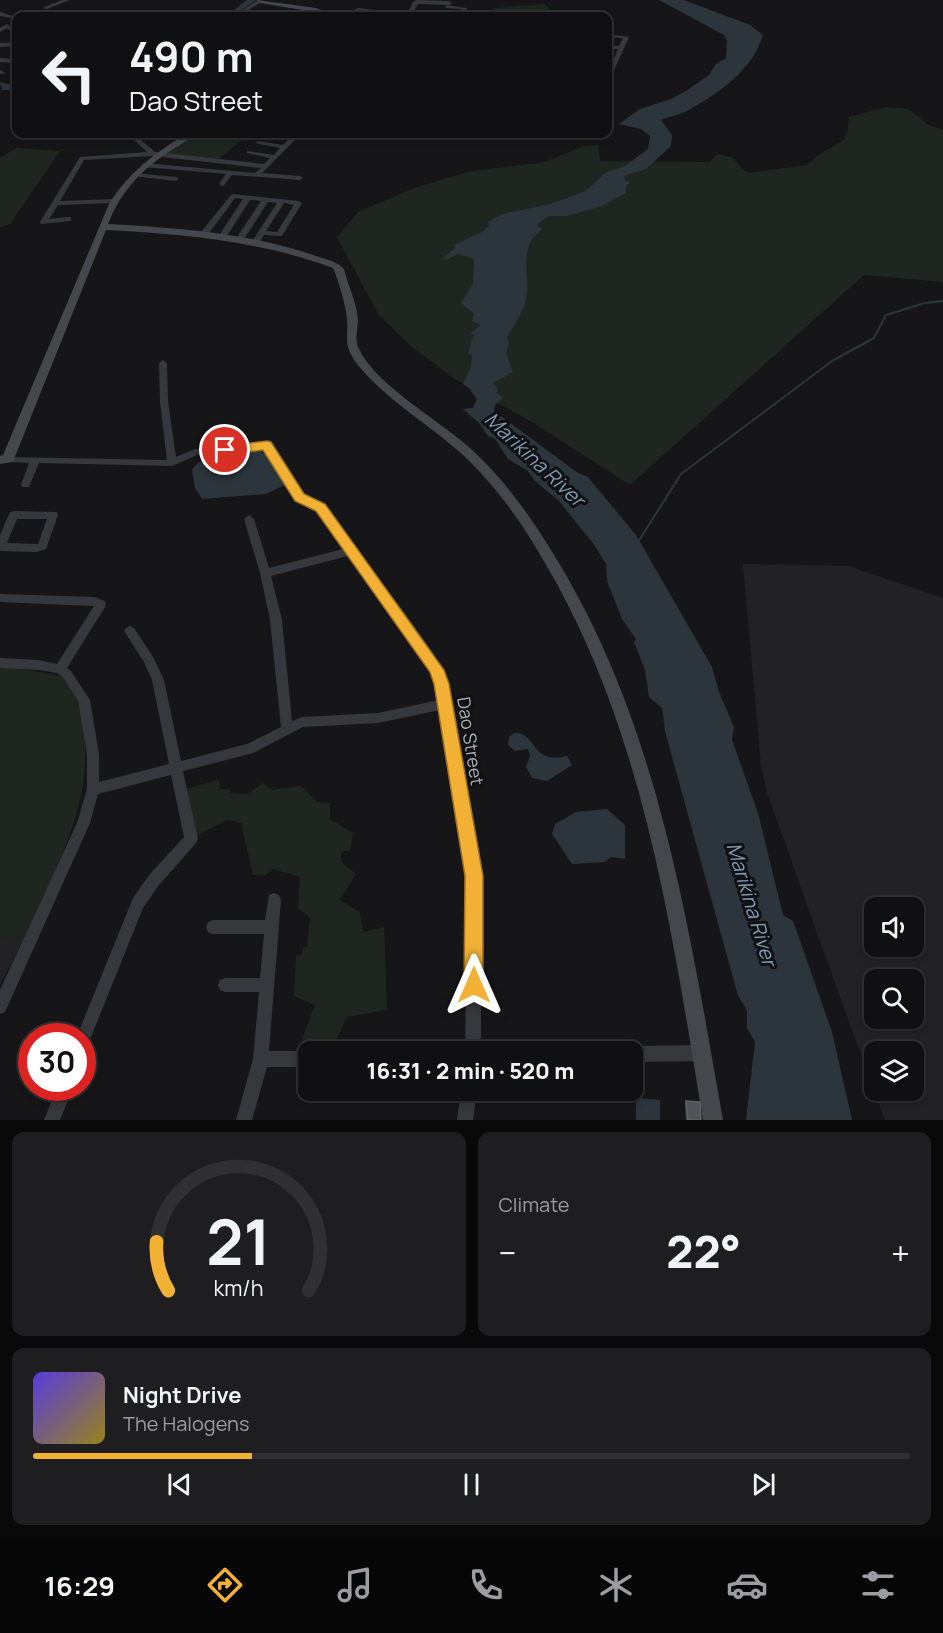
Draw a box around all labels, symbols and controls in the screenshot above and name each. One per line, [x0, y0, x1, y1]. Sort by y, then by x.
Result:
text: 490 m [129, 27, 253, 85]
icon: left [30, 36, 108, 114]
text: Dao Street [129, 82, 263, 119]
water label: Marikina River [479, 406, 593, 514]
pin [199, 424, 250, 475]
icon: arrive [208, 433, 241, 466]
street label: Dao Street [452, 695, 490, 787]
water label: Marikina River [720, 839, 784, 971]
map controls [864, 897, 924, 1101]
button: sound [864, 897, 924, 957]
position arrow [442, 953, 506, 1017]
button: search [864, 969, 924, 1029]
speed limit sign: 30 [18, 1023, 96, 1101]
button: layers [864, 1041, 924, 1101]
text: 16:31 · 2 min · 520 m [367, 1056, 574, 1086]
text: Climate [499, 1191, 570, 1218]
text: 21 [207, 1198, 271, 1284]
text: 22° [666, 1220, 741, 1282]
text: − [499, 1230, 516, 1275]
text: + [891, 1230, 910, 1275]
text: km/h [214, 1273, 264, 1302]
text: Night Drive [123, 1380, 242, 1410]
text: The Halogens [123, 1410, 249, 1437]
icon: previous [163, 1468, 196, 1501]
icon: pause [455, 1468, 488, 1501]
icon: next [747, 1468, 780, 1501]
icon: directions [204, 1564, 246, 1606]
icon: music [334, 1564, 376, 1606]
icon: phone [465, 1564, 507, 1606]
icon: climate [595, 1564, 637, 1606]
icon: car [726, 1564, 768, 1606]
icon: filters [857, 1564, 899, 1606]
text: 16:29 [44, 1567, 115, 1604]

